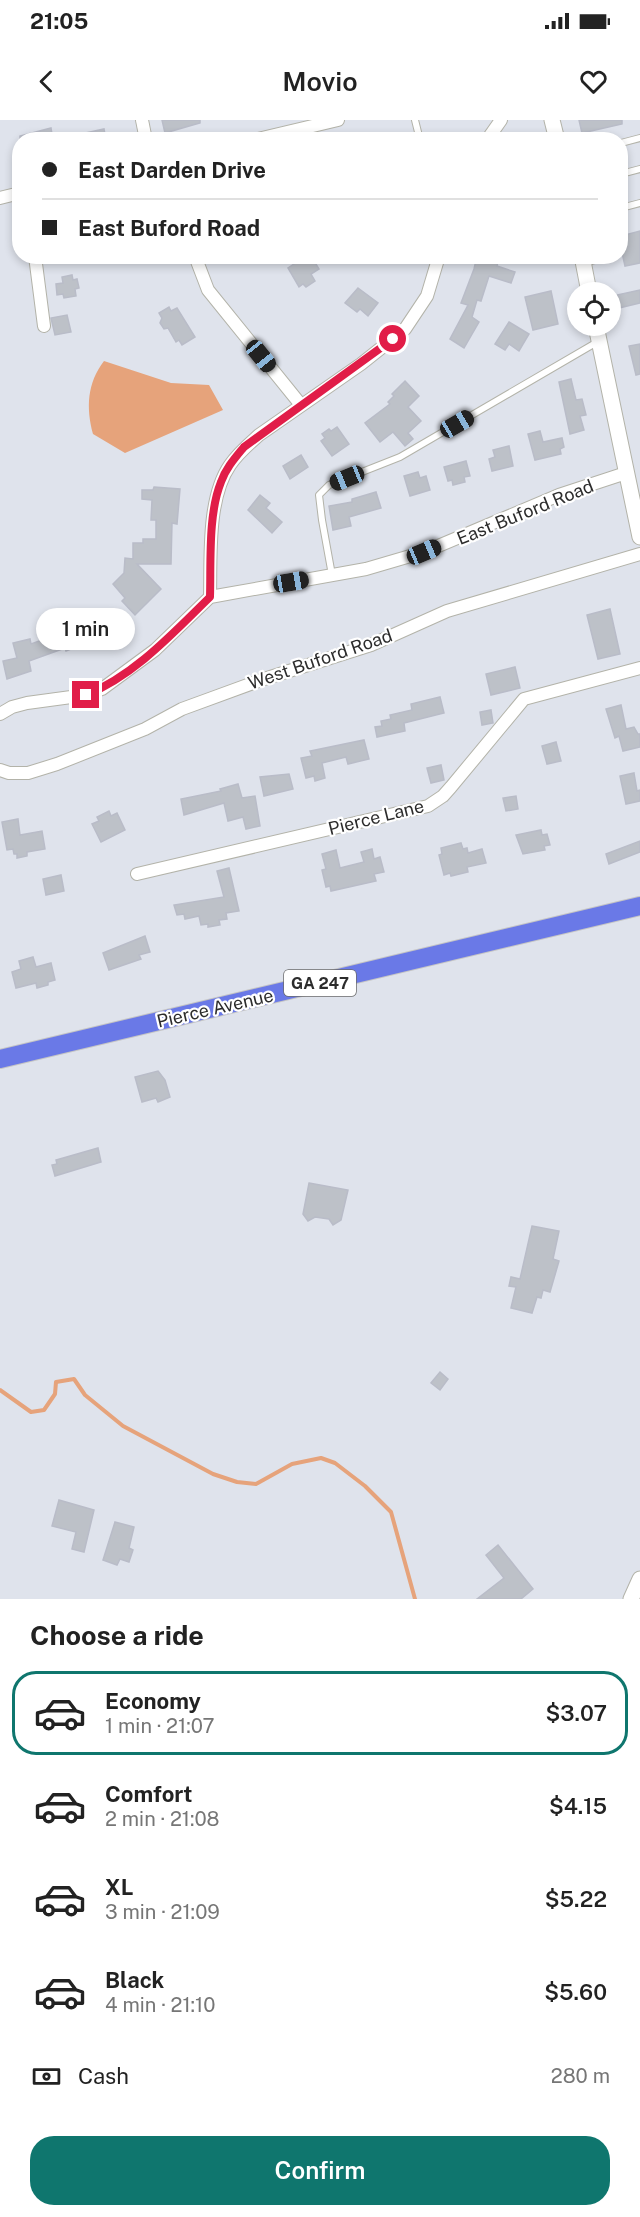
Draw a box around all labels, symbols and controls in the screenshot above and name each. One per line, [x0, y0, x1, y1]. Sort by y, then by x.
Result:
text: 21:05 [30, 8, 88, 34]
icon: back [30, 65, 63, 98]
text: Movio [282, 65, 358, 97]
icon: heart [577, 65, 610, 98]
text: East Darden Drive [78, 157, 266, 183]
text: East Buford Road [78, 215, 260, 241]
map controls [567, 282, 621, 336]
button: locate [567, 282, 621, 336]
route start [379, 325, 406, 352]
car [243, 336, 279, 376]
car [437, 407, 477, 441]
car [327, 463, 367, 493]
street label: East Buford Road [454, 475, 596, 549]
car [404, 537, 444, 567]
car [272, 570, 310, 594]
callout: 1 min [36, 608, 136, 650]
text: 1 min [62, 617, 109, 641]
street label: West Buford Road [245, 624, 395, 694]
route end [72, 681, 99, 708]
street label: Pierce Lane [326, 795, 426, 839]
road number: GA 247 [284, 970, 356, 996]
street label: Pierce Avenue [155, 984, 275, 1032]
text: Choose a ride [30, 1619, 204, 1651]
icon: car [33, 1686, 87, 1740]
text: Economy [105, 1688, 201, 1714]
text: $3.07 [545, 1700, 607, 1726]
text: 1 min · 21:07 [105, 1714, 215, 1738]
icon: car [33, 1779, 87, 1833]
text: Comfort [105, 1781, 192, 1807]
text: $4.15 [549, 1793, 607, 1819]
text: 2 min · 21:08 [105, 1807, 220, 1831]
icon: car [33, 1872, 87, 1926]
text: XL [105, 1874, 133, 1900]
text: $5.22 [545, 1886, 607, 1912]
text: 3 min · 21:09 [105, 1900, 220, 1924]
icon: car [33, 1965, 87, 2019]
text: Black [105, 1967, 164, 1993]
text: $5.60 [544, 1979, 607, 2005]
text: 4 min · 21:10 [105, 1993, 215, 2017]
icon: cash [30, 2060, 63, 2093]
text: Cash [78, 2063, 129, 2089]
text: 280 m [551, 2064, 610, 2088]
button: Confirm [30, 2136, 610, 2205]

